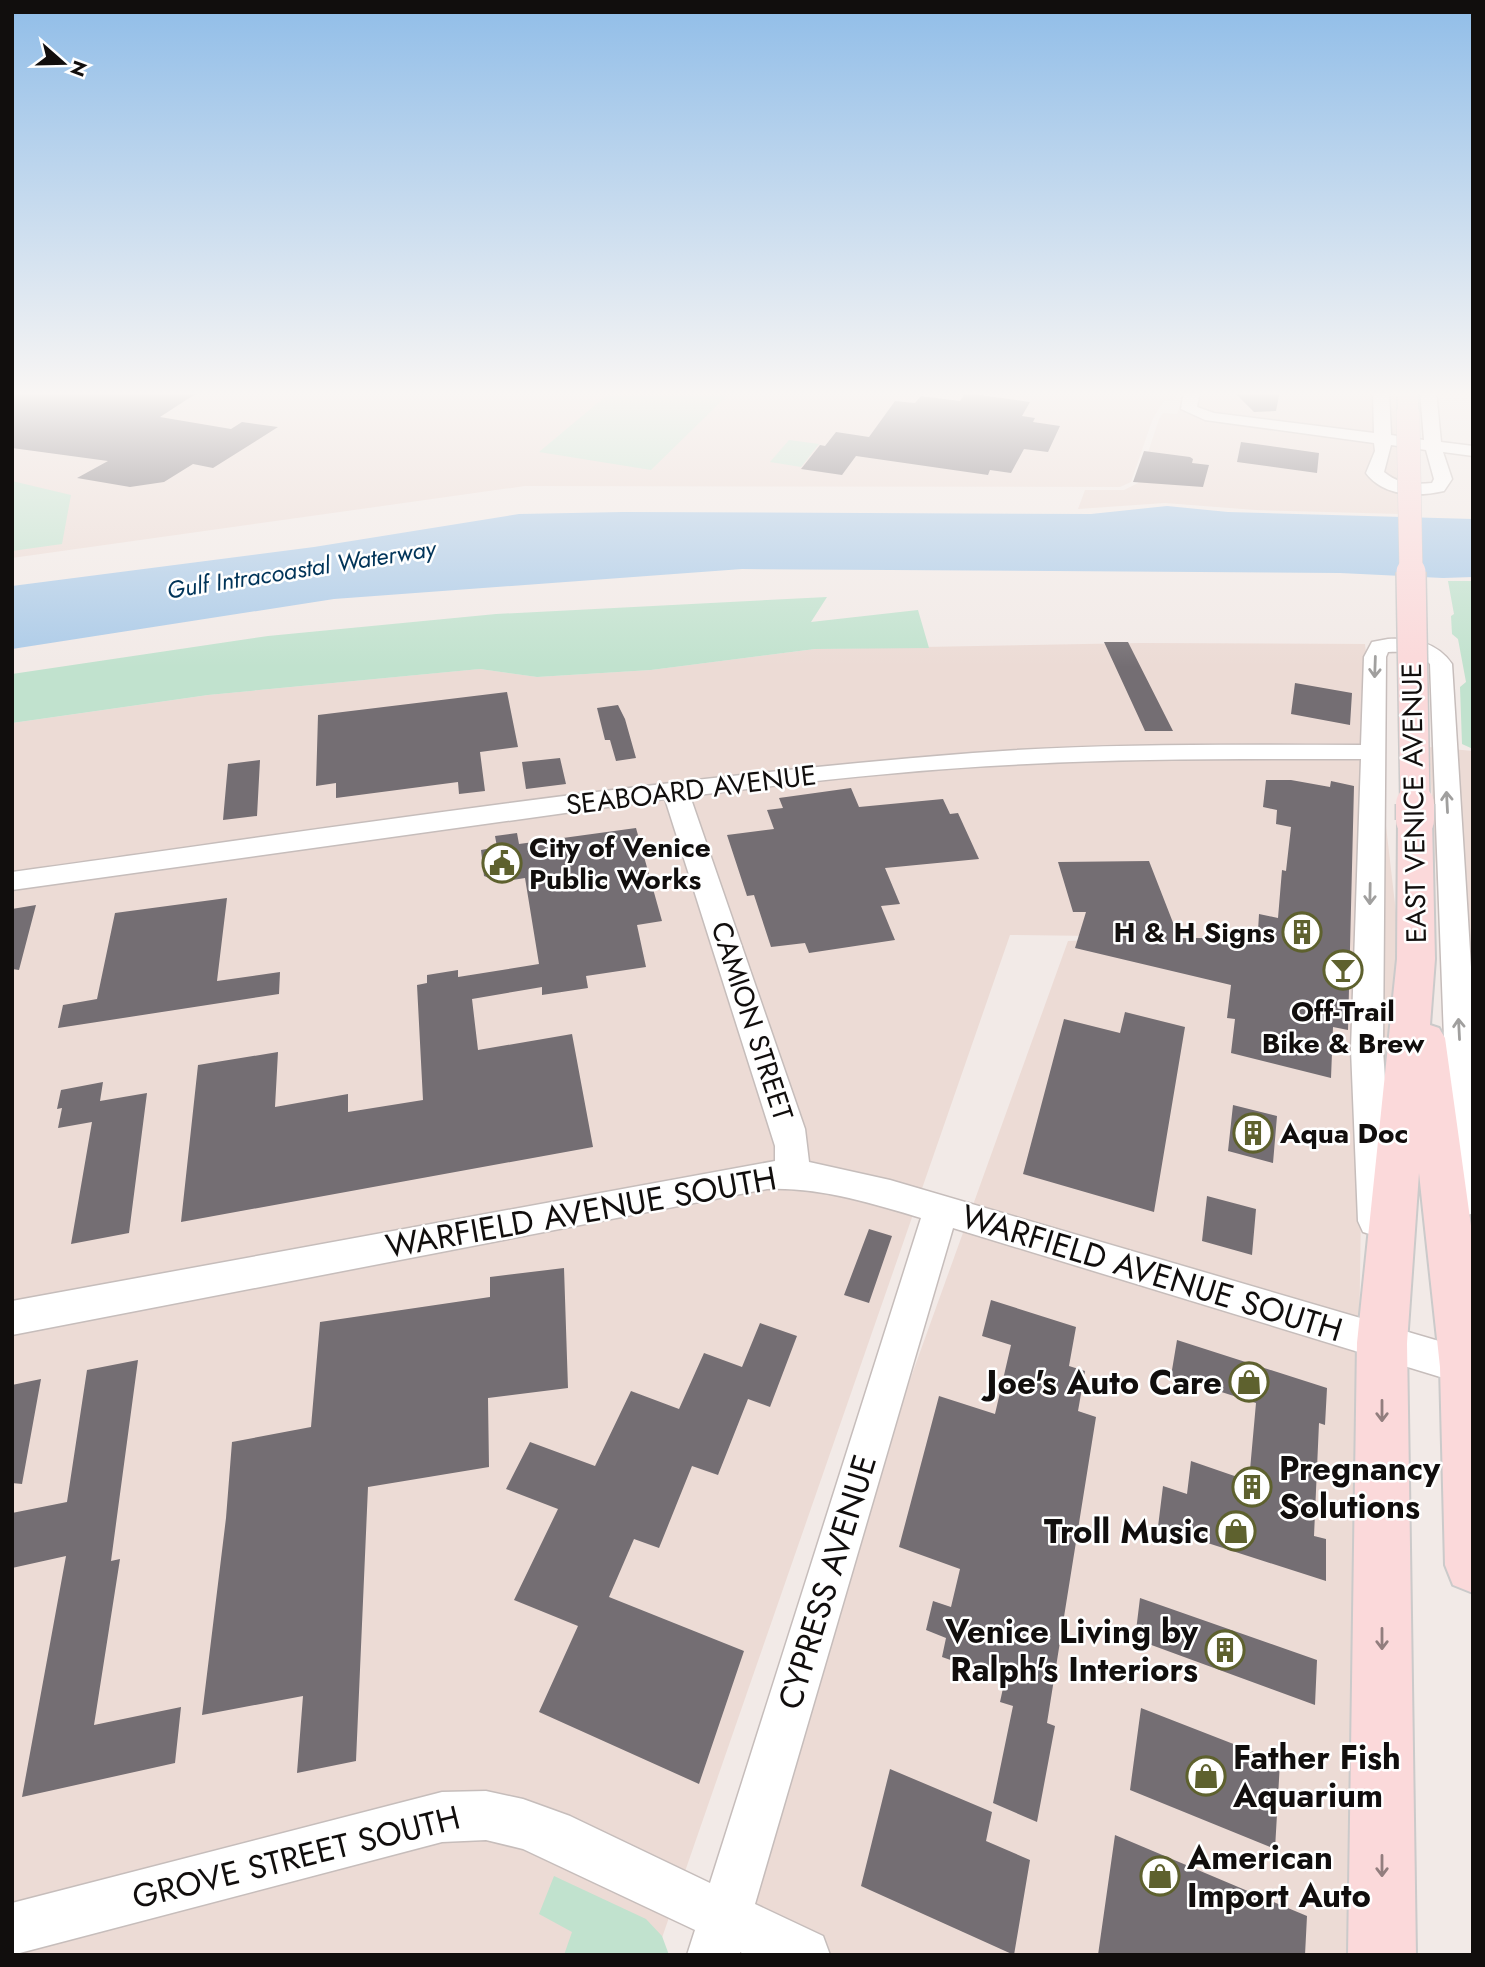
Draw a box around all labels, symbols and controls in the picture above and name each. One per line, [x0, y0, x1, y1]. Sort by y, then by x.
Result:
north arrow [28, 28, 98, 98]
text: N [63, 57, 94, 80]
water label: Gulf Intracoastal Waterway [164, 530, 440, 608]
one-way arrow [1368, 655, 1382, 678]
street label: EAST VENICE AVENUE [1391, 663, 1437, 943]
street label: SEABOARD AVENUE [563, 754, 819, 826]
one-way arrow [1440, 791, 1453, 814]
place label: City of Venice Public Works [529, 827, 711, 900]
public building icon: City of Venice Public Works [481, 842, 523, 884]
one-way arrow [1364, 883, 1377, 906]
building icon: H & H Signs [1281, 911, 1323, 953]
place label: H & H Signs [1114, 912, 1275, 953]
street label: CAMION STREET [701, 916, 803, 1126]
bar icon: Off-Trail Bike & Brew [1322, 949, 1364, 991]
place label: Off-Trail Bike & Brew [1262, 991, 1425, 1064]
one-way arrow [1452, 1018, 1465, 1041]
building icon: Aqua Doc [1232, 1112, 1274, 1154]
place label: Aqua Doc [1279, 1113, 1408, 1154]
street label: WARFIELD AVENUE SOUTH [382, 1154, 780, 1270]
street label: WARFIELD AVENUE SOUTH [956, 1193, 1348, 1353]
place label: Joe's Auto Care [981, 1359, 1222, 1406]
shop icon: Joe's Auto Care [1228, 1361, 1270, 1403]
one-way arrow [1375, 1400, 1389, 1423]
place label: Pregnancy Solutions [1279, 1445, 1441, 1530]
street label: CYPRESS AVENUE [766, 1449, 888, 1715]
building icon: Pregnancy Solutions [1231, 1466, 1273, 1508]
place label: Troll Music [1044, 1508, 1209, 1555]
shop icon: Troll Music [1215, 1510, 1257, 1552]
place label: Venice Living by Ralph's Interiors [944, 1608, 1199, 1693]
one-way arrow [1375, 1627, 1389, 1650]
building icon: Venice Living by Ralph's Interiors [1204, 1629, 1246, 1671]
place label: Father Fish Aquarium [1232, 1734, 1401, 1819]
shop icon: Father Fish Aquarium [1185, 1755, 1227, 1797]
street label: GROVE STREET SOUTH [127, 1794, 465, 1920]
place label: American Import Auto [1186, 1834, 1371, 1919]
shop icon: American Import Auto [1139, 1855, 1181, 1897]
one-way arrow [1375, 1855, 1389, 1878]

